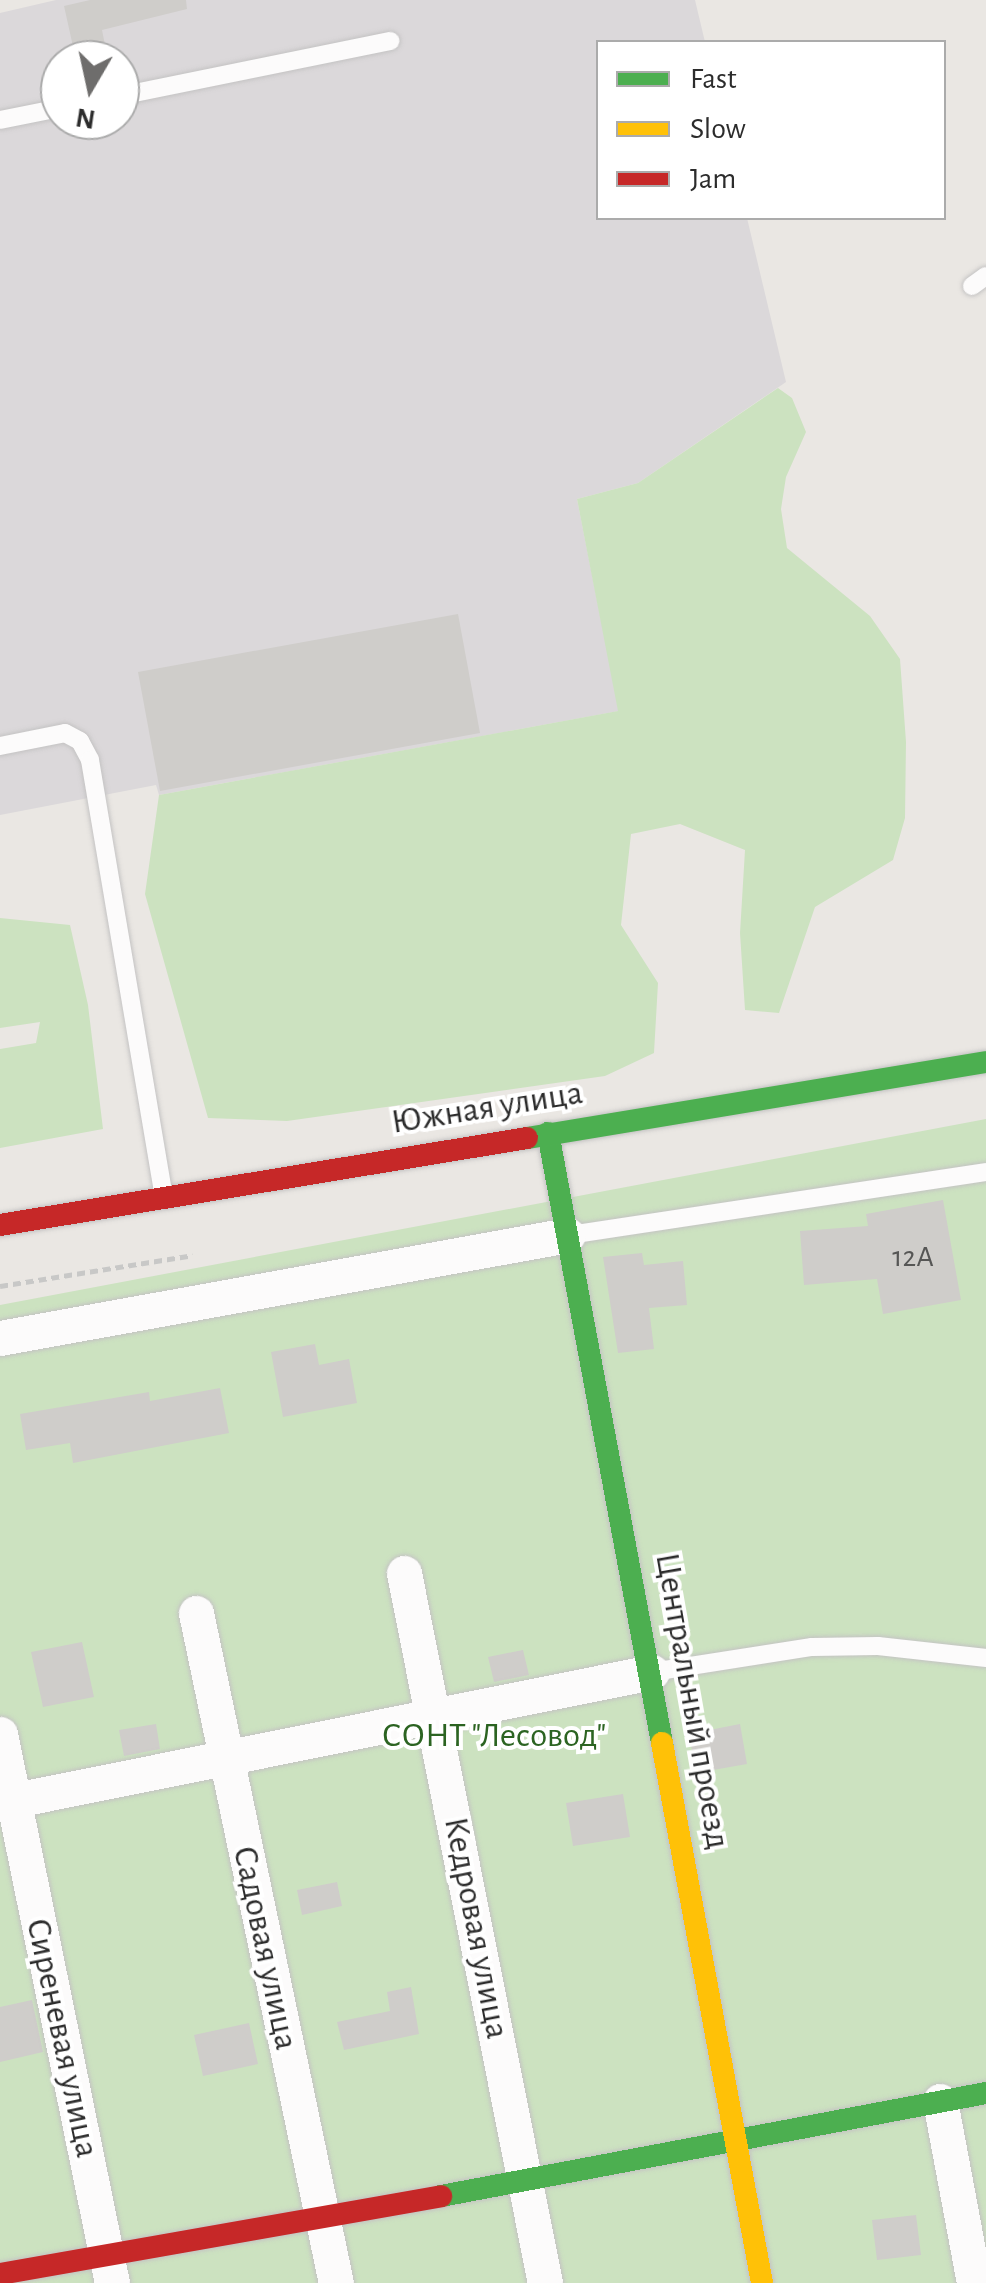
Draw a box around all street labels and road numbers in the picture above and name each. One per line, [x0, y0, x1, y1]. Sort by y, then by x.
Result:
street label: Южная улица [388, 1072, 586, 1144]
street label: Центральный проезд [645, 1550, 739, 1852]
street label: Кедровая улица [434, 1814, 518, 2042]
street label: Садовая улица [223, 1842, 307, 2054]
street label: Сиреневая улица [16, 1915, 108, 2161]

